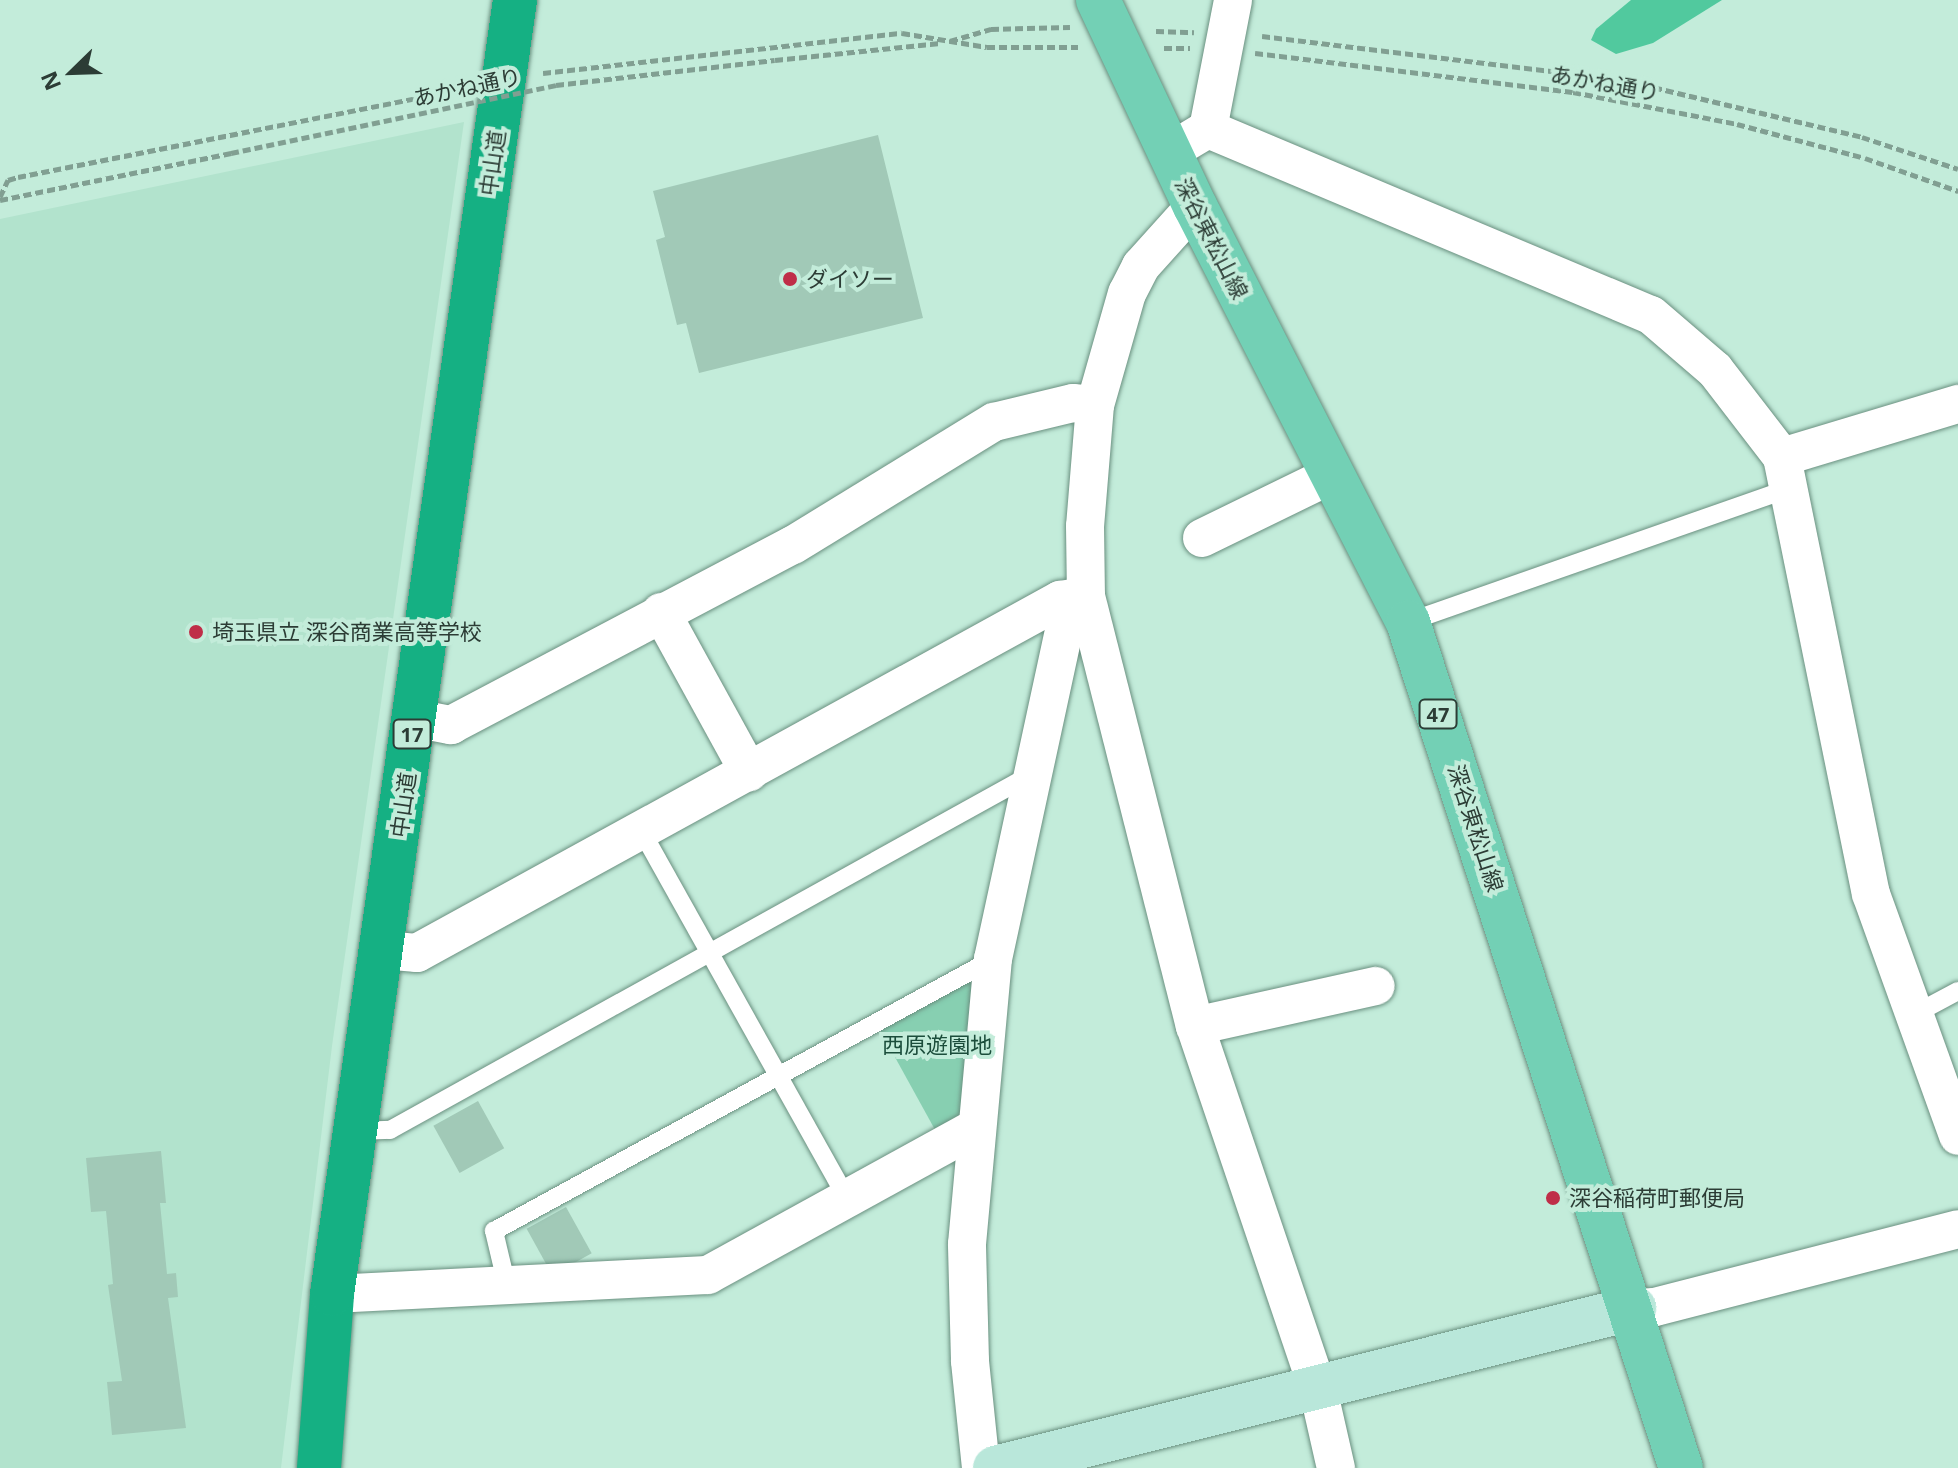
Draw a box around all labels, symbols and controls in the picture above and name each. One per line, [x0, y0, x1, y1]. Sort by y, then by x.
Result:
north arrow [32, 32, 112, 112]
street label: あかね通り [1549, 60, 1661, 106]
street label: あかね通り [410, 63, 524, 111]
text: N [33, 67, 67, 95]
street label: 中山道 [474, 128, 510, 198]
street label: 深谷東松山線 [1170, 173, 1254, 303]
place label: ダイソー [806, 266, 894, 292]
marker: ダイソー [781, 270, 799, 288]
place label: 埼玉県立 深谷商業高等学校 [212, 619, 482, 645]
marker: 埼玉県立 深谷商業高等学校 [187, 623, 205, 641]
road number: 47 [1418, 698, 1458, 730]
road number: 17 [392, 718, 432, 750]
street label: 深谷東松山線 [1443, 761, 1509, 895]
street label: 中山道 [385, 770, 421, 840]
park label: 西原遊園地 [882, 1032, 992, 1058]
place label: 深谷稲荷町郵便局 [1569, 1185, 1745, 1211]
marker: 深谷稲荷町郵便局 [1544, 1189, 1562, 1207]

